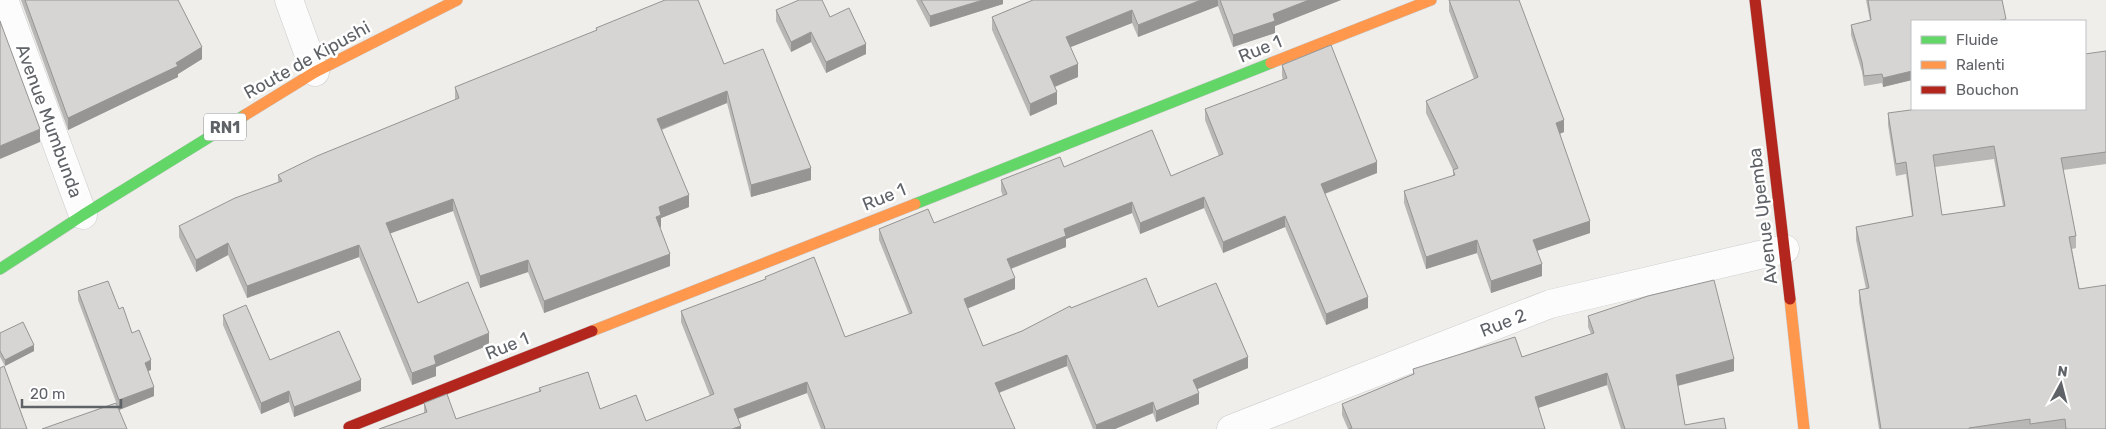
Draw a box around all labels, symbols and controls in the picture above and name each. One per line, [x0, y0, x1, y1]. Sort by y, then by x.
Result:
street label: Route de Kipushi [240, 16, 374, 104]
legend [1911, 20, 2086, 110]
street label: Rue 1 [1235, 30, 1285, 68]
text: Fluide [1956, 31, 1998, 49]
street label: Avenue Mumbunda [11, 41, 87, 201]
text: Ralenti [1956, 56, 2005, 74]
text: Bouchon [1956, 81, 2019, 99]
road number: RN1 [204, 114, 246, 140]
street label: Avenue Upemba [1744, 146, 1782, 286]
street label: Rue 1 [859, 178, 909, 216]
street label: Rue 2 [1477, 304, 1529, 342]
street label: Rue 1 [482, 327, 532, 365]
north arrow [2036, 359, 2086, 409]
text: N [2056, 363, 2069, 381]
scale bar [22, 376, 121, 408]
text: 20 m [30, 385, 65, 403]

